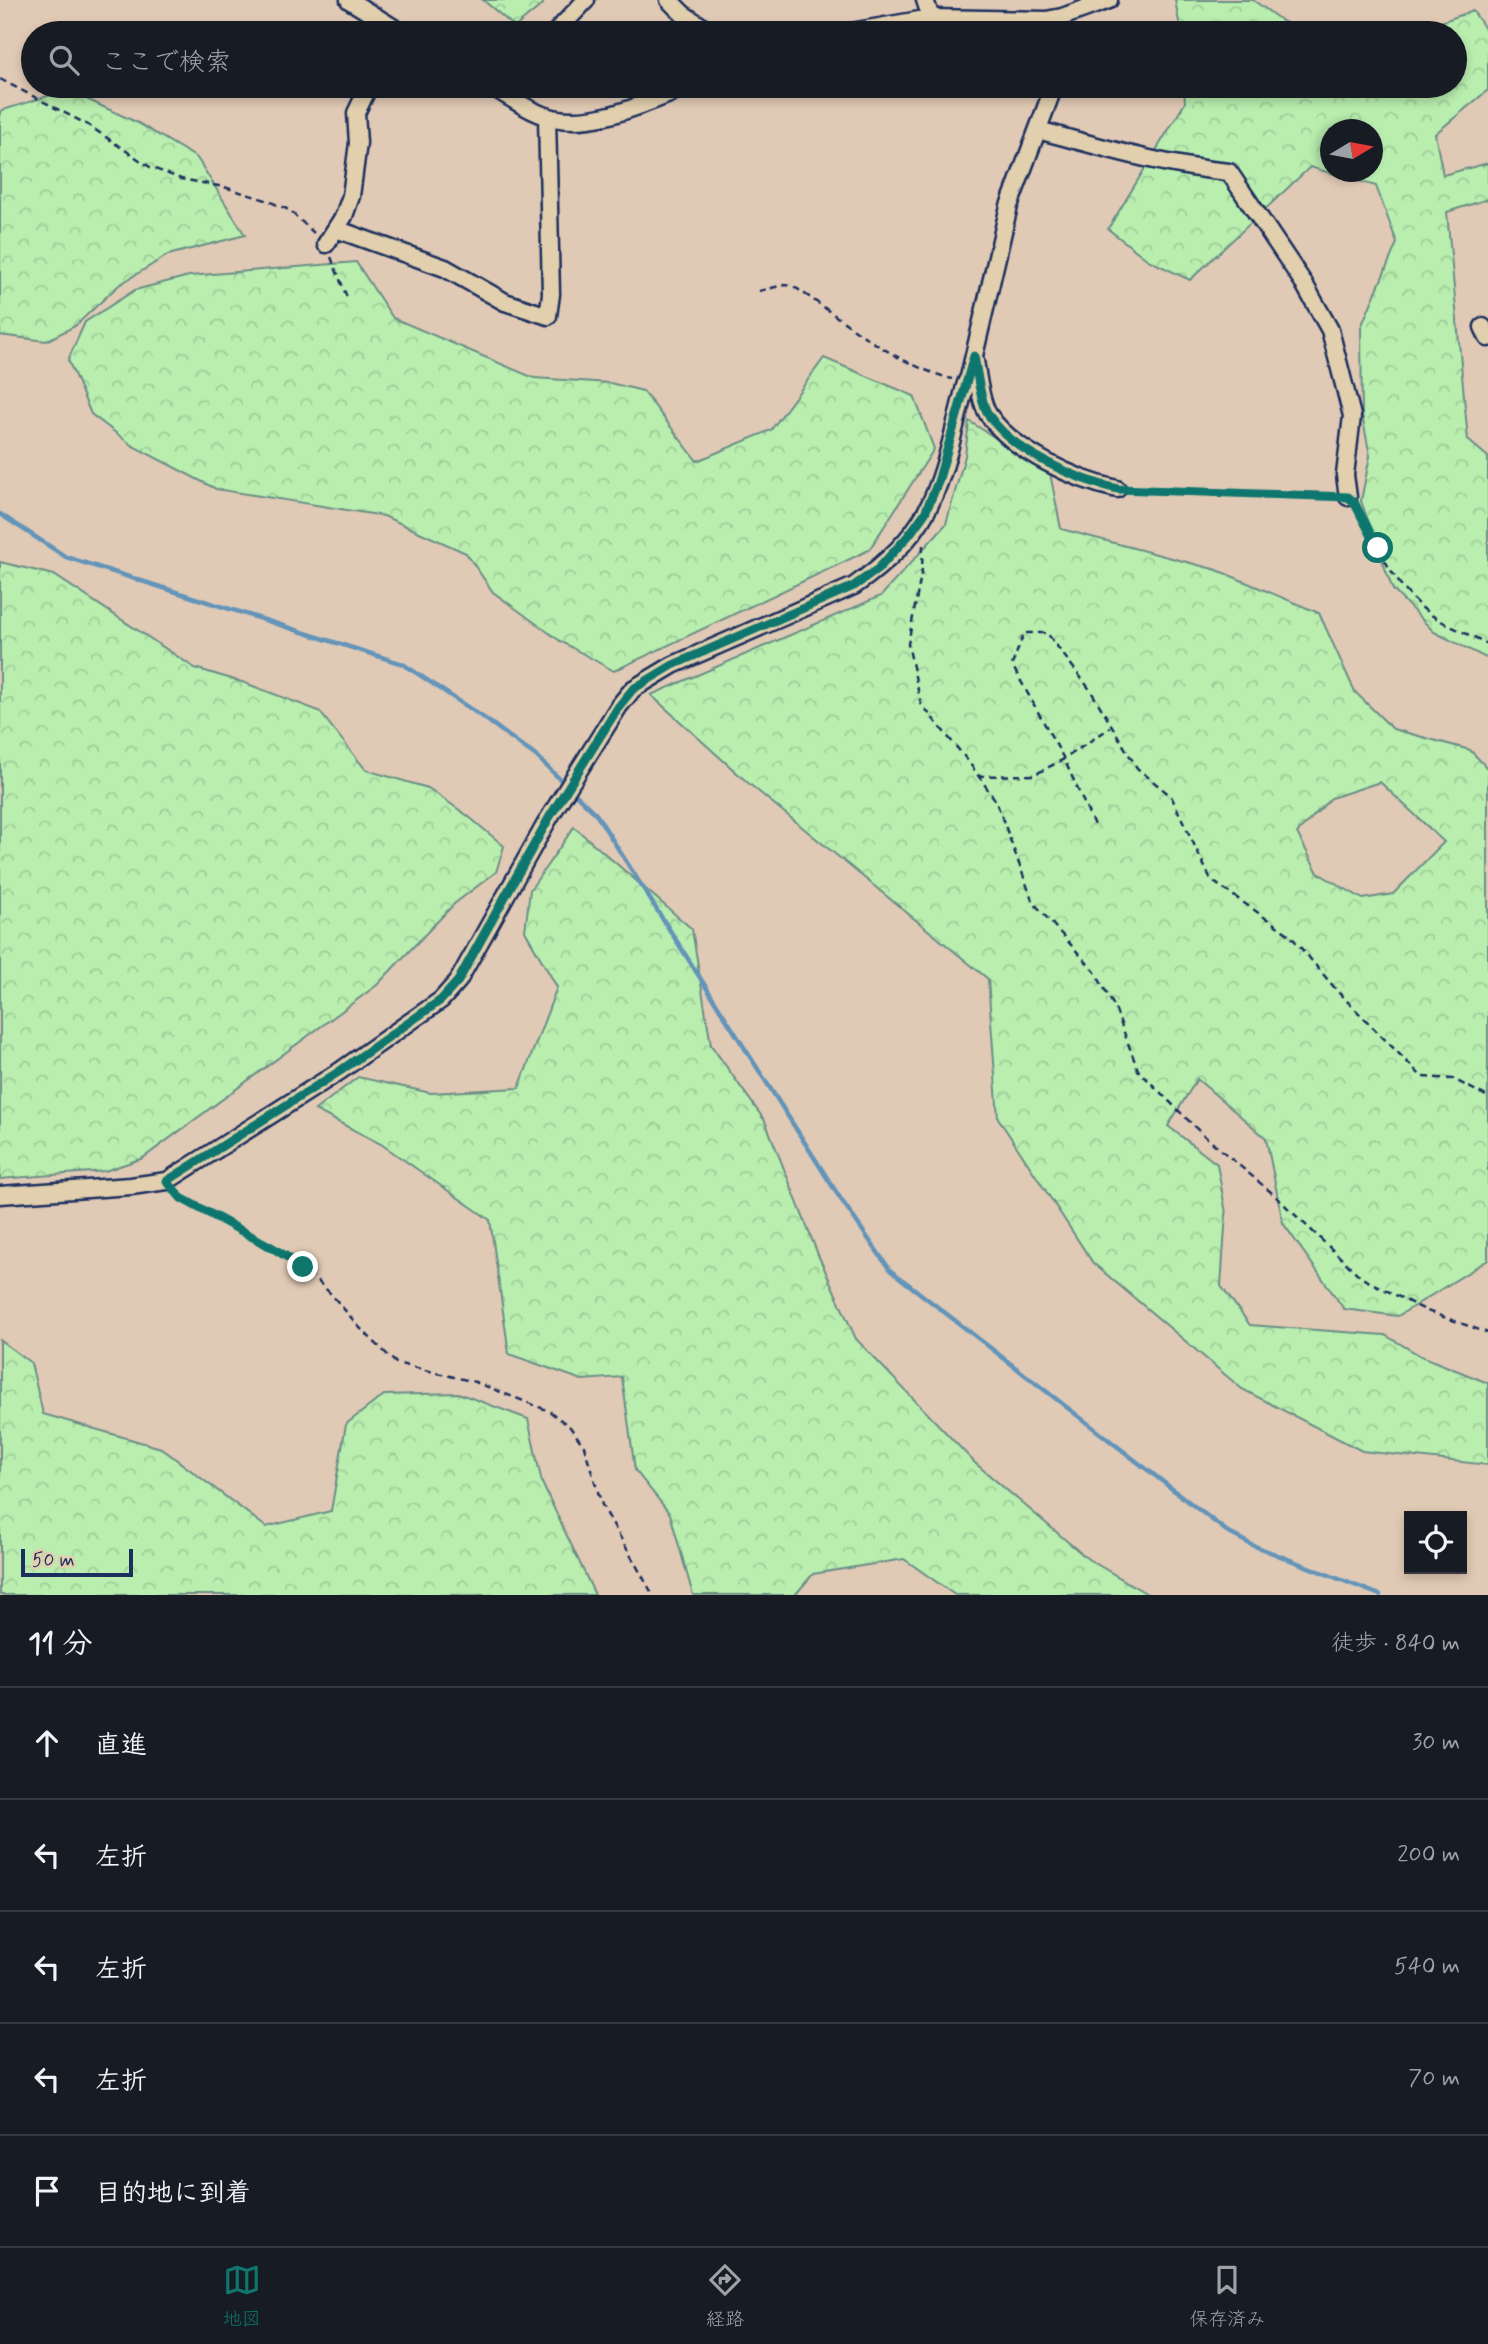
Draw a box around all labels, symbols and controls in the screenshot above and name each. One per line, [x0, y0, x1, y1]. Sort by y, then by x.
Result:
search box [21, 21, 1467, 98]
icon: search [45, 41, 83, 79]
text: ここで検索 [101, 46, 231, 80]
north arrow [1320, 119, 1383, 182]
route start [1362, 532, 1393, 563]
route end [287, 1251, 318, 1282]
map controls [1404, 1511, 1467, 1574]
button: locate [1404, 1511, 1467, 1574]
scale bar [21, 1546, 133, 1578]
text: 50 m [32, 1548, 75, 1573]
text: 11 分 [28, 1625, 92, 1664]
text: 徒歩 · 840 m [1331, 1629, 1460, 1659]
icon: ahead [28, 1724, 66, 1762]
text: 30 m [1412, 1728, 1460, 1758]
text: 直進 [95, 1729, 147, 1763]
icon: left [28, 1836, 66, 1874]
text: 200 m [1397, 1840, 1460, 1870]
text: 左折 [95, 1841, 147, 1875]
icon: left [28, 1948, 66, 1986]
text: 540 m [1394, 1952, 1460, 1982]
text: 左折 [95, 1953, 147, 1987]
icon: left [28, 2060, 66, 2098]
text: 70 m [1408, 2064, 1460, 2094]
text: 左折 [95, 2065, 147, 2099]
icon: arrive [28, 2172, 66, 2210]
text: 目的地に到着 [95, 2177, 251, 2211]
tab: 地図 [223, 2261, 261, 2332]
tab: 経路 [706, 2261, 744, 2332]
tab: 保存済み [1189, 2261, 1265, 2332]

